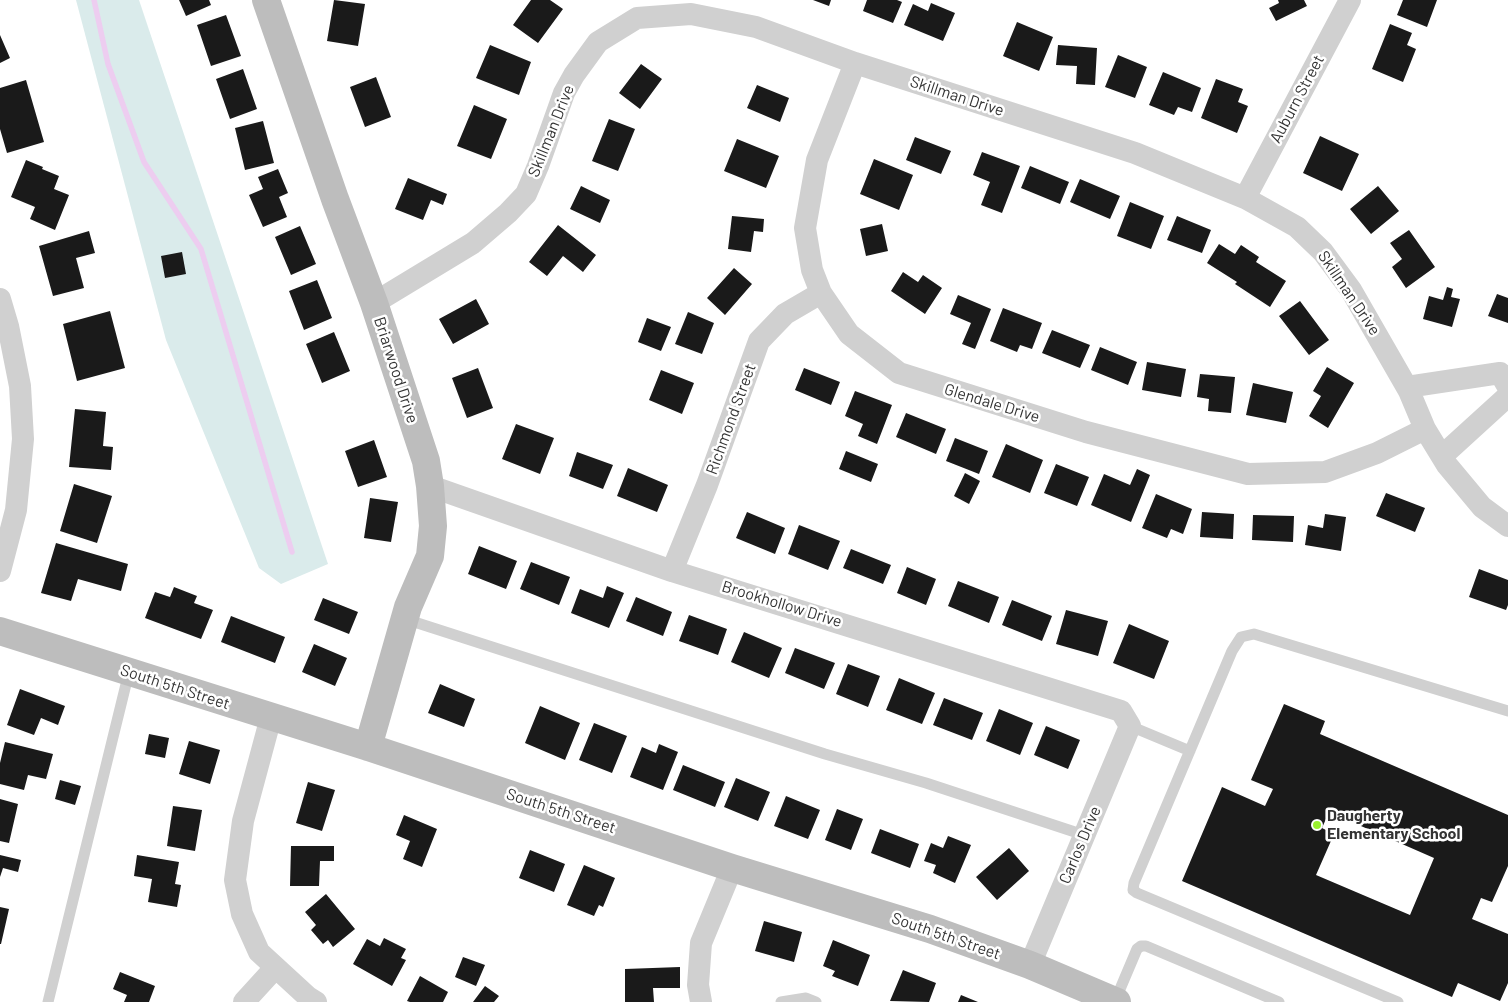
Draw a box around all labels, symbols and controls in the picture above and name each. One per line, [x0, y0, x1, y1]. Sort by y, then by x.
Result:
street label: Auburn Street [1266, 52, 1328, 146]
street label: Skillman Drive [908, 72, 1006, 120]
street label: Skillman Drive [524, 82, 578, 180]
street label: Skillman Drive [1314, 247, 1384, 339]
street label: Briarwood Drive [370, 314, 422, 426]
street label: Richmond Street [702, 361, 760, 477]
street label: Glendale Drive [942, 379, 1042, 427]
street label: Brookhollow Drive [720, 577, 844, 631]
street label: South 5th Street [118, 660, 232, 714]
street label: South 5th Street [504, 784, 618, 838]
street label: Carlos Drive [1055, 803, 1105, 887]
place label: Daugherty Elementary School [1327, 806, 1460, 844]
marker: Daugherty Elementary School [1311, 819, 1323, 831]
street label: South 5th Street [889, 908, 1003, 964]

